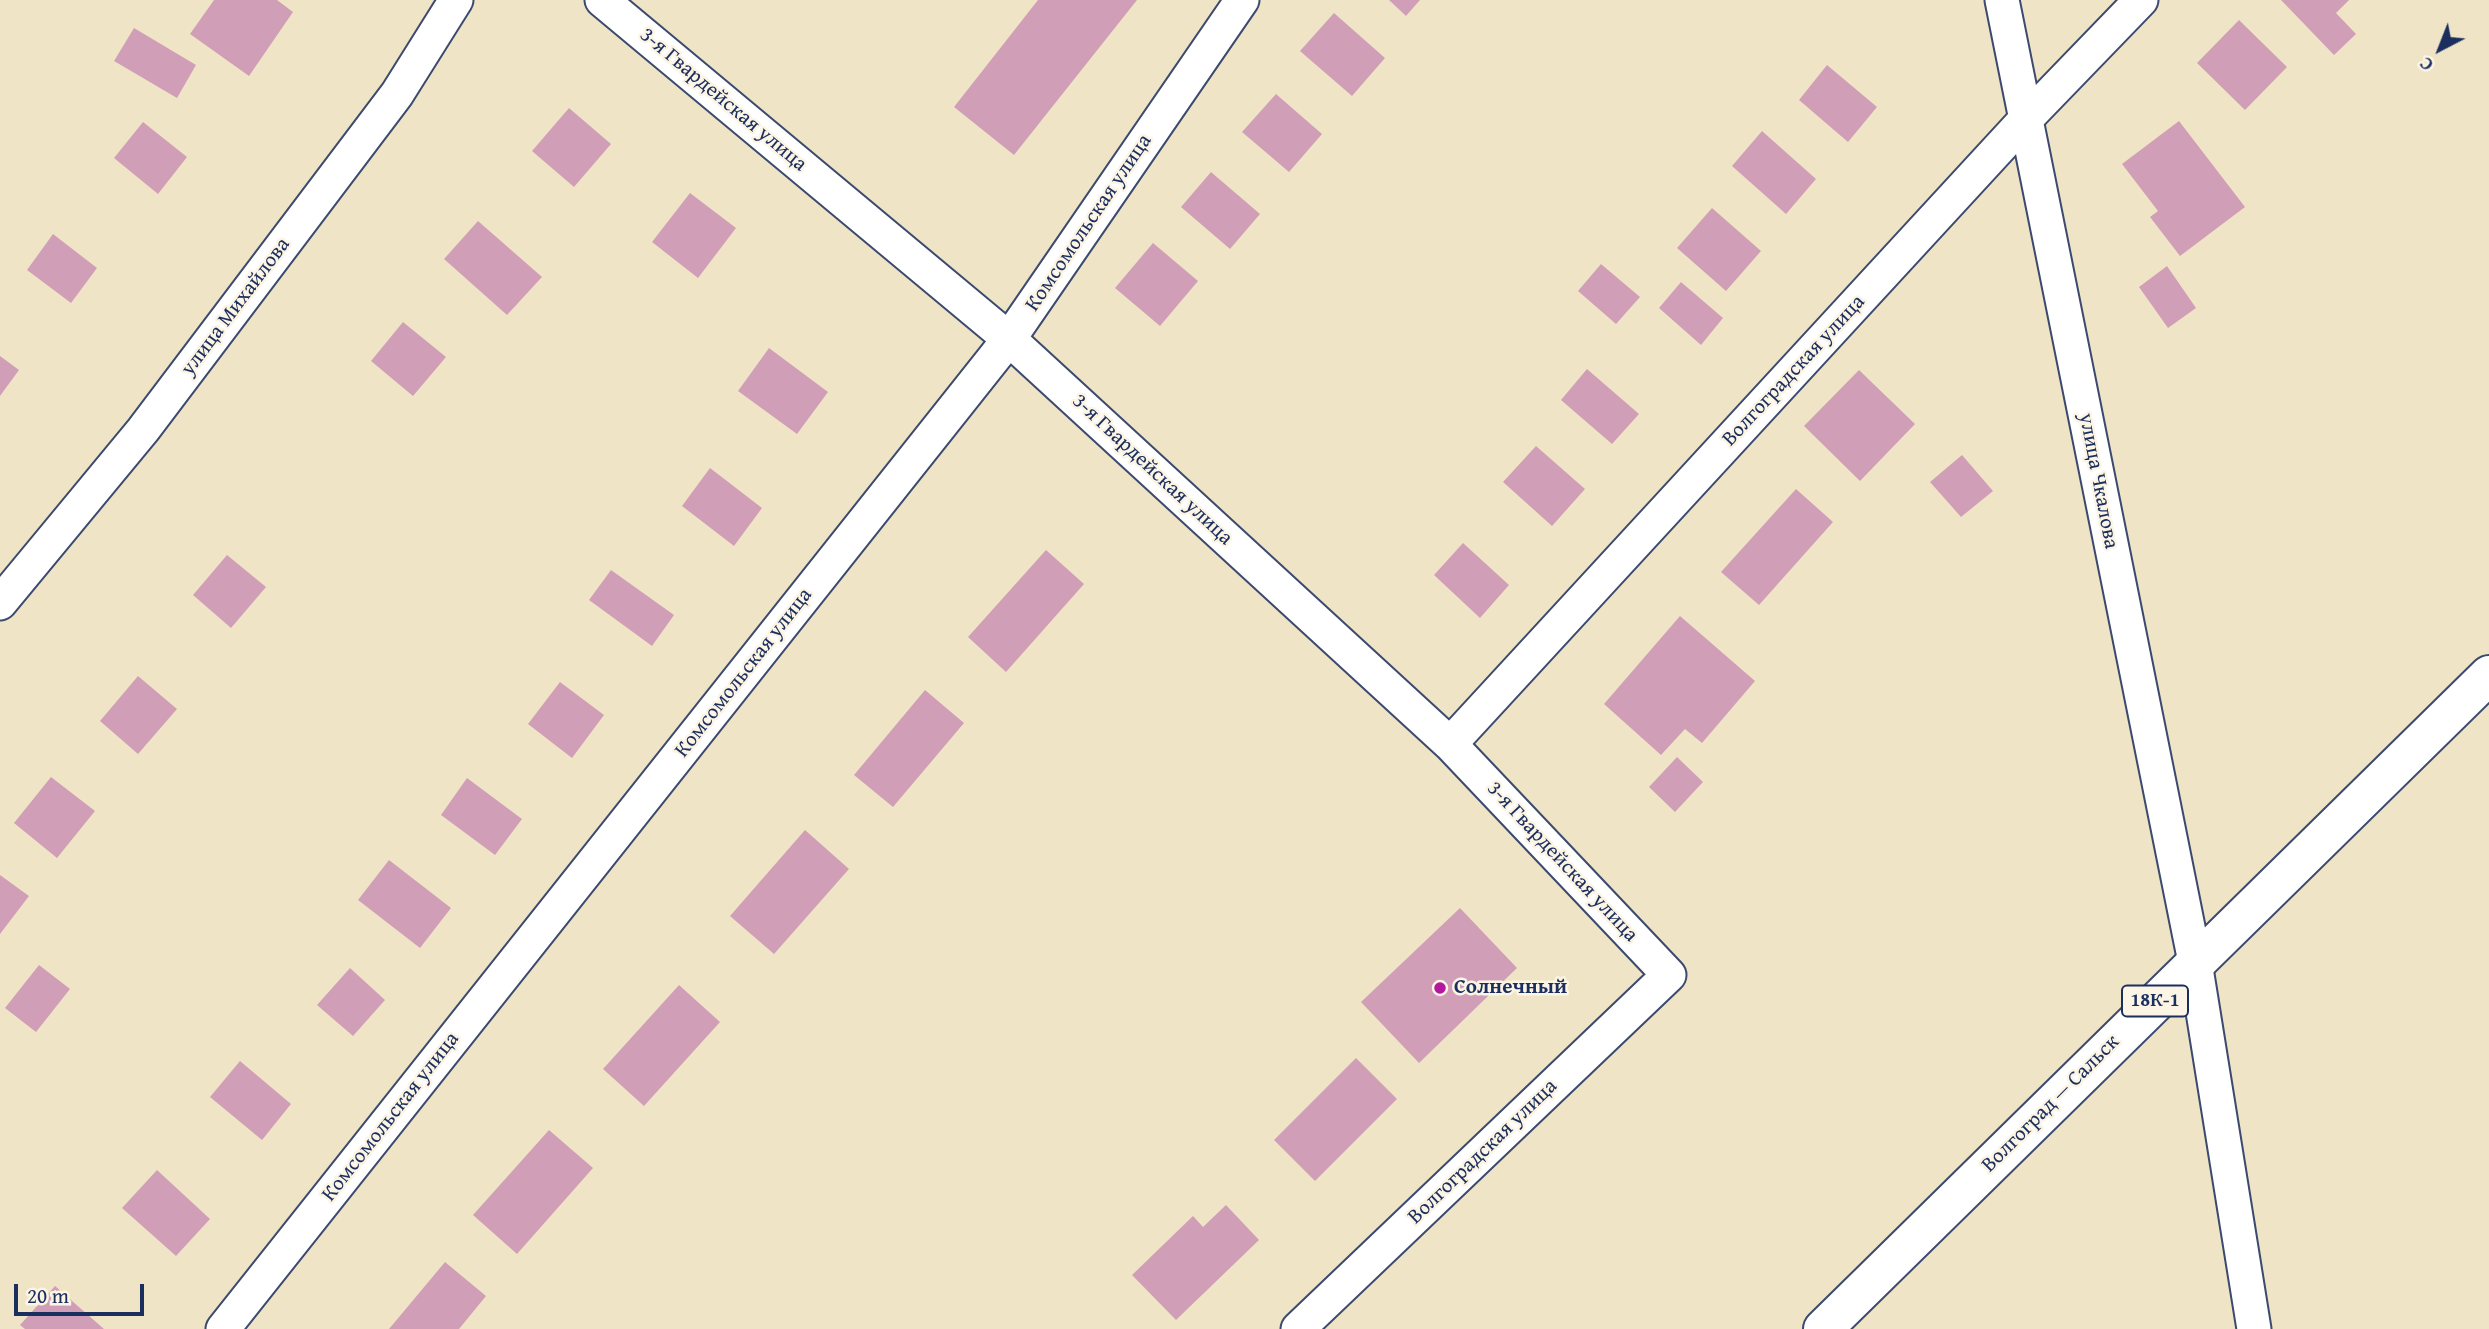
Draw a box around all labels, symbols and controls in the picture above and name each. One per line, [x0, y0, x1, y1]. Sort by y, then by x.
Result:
north arrow [2405, 14, 2475, 84]
street label: 3-я Гвардейская улица [634, 23, 812, 177]
text: С [2413, 51, 2439, 79]
street label: Комсомольская улица [1020, 130, 1158, 316]
street label: улица Михайлова [176, 233, 296, 381]
street label: Волгоградская улица [1717, 290, 1871, 452]
street label: 3-я Гвардейская улица [1066, 389, 1238, 551]
street label: улица Чкалова [2073, 411, 2123, 551]
street label: Комсомольская улица [670, 583, 818, 763]
street label: 3-я Гвардейская улица [1481, 776, 1643, 948]
place label: Солнечный [1454, 975, 1567, 1001]
marker: Солнечный [1432, 980, 1448, 996]
road number: 18К-1 [2122, 986, 2188, 1016]
street label: Комсомольская улица [317, 1027, 465, 1207]
street label: Волгоград — Сальск [1977, 1030, 2125, 1178]
street label: Волгоградская улица [1403, 1074, 1563, 1230]
scale bar [18, 1270, 147, 1314]
text: 20 m [27, 1280, 69, 1311]

